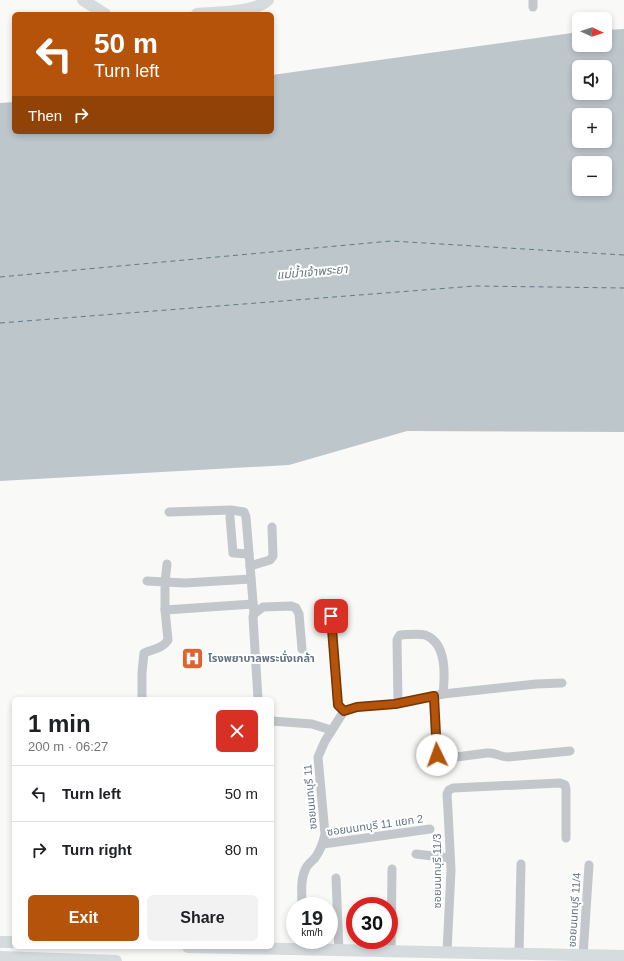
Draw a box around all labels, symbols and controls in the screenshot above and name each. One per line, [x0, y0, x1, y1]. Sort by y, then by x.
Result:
north arrow [572, 12, 612, 52]
map controls [572, 12, 612, 196]
icon: left [28, 28, 80, 80]
text: 50 m [94, 28, 158, 59]
button: sound [572, 60, 612, 100]
text: Turn left [94, 61, 159, 81]
icon: right [70, 104, 92, 126]
text: Then [28, 107, 62, 124]
button: + [572, 108, 612, 148]
button: − [572, 156, 612, 196]
water label: แม่น้ำเจ้าพระยา [276, 260, 349, 282]
pin [314, 599, 348, 633]
icon: arrive [320, 605, 342, 627]
hospital icon: โรงพยาบาลพระนั่งเกล้า [179, 645, 205, 671]
place label: โรงพยาบาลพระนั่งเกล้า [208, 650, 315, 664]
text: 1 min [28, 710, 91, 737]
button: close [216, 710, 258, 752]
position arrow [416, 734, 458, 776]
text: 200 m · 06:27 [28, 739, 108, 754]
street label: ซอยนนทบุรี 11 [301, 764, 320, 830]
icon: left [28, 783, 50, 805]
text: Turn left [62, 785, 121, 802]
text: 50 m [225, 785, 258, 802]
street label: ซอยนนทบุรี 11 แยก 2 [326, 812, 424, 839]
street label: ซอยนนทบุรี 11/3 [431, 834, 444, 908]
icon: right [28, 839, 50, 861]
text: Turn right [62, 841, 132, 858]
text: 80 m [225, 841, 258, 858]
street label: ซอยนนทบุรี 11/4 [565, 872, 584, 948]
button: Exit [28, 895, 139, 941]
button: Share [147, 895, 258, 941]
speed limit sign: 30 [346, 897, 398, 949]
text: 19 [301, 907, 323, 929]
text: km/h [301, 927, 323, 938]

